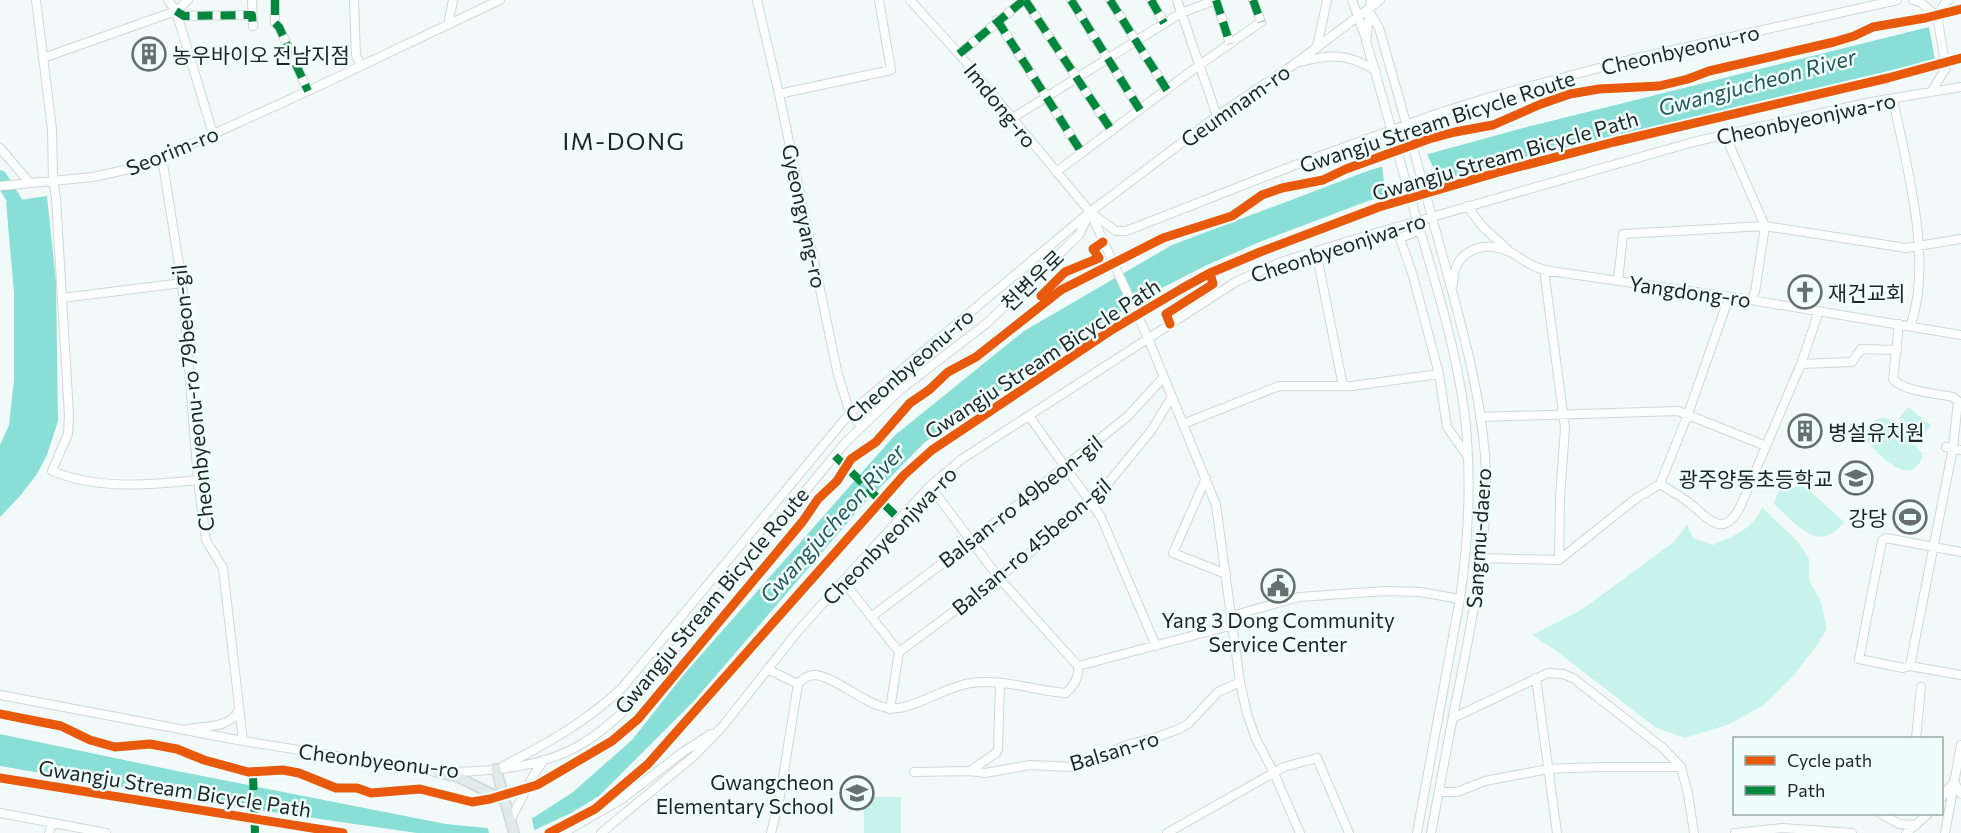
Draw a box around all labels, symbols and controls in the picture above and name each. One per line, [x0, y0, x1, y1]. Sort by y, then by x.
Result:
street label: Cheonbyeonu-ro [1598, 19, 1762, 79]
building icon: 농우바이오 전남지점 [131, 36, 167, 72]
place label: 농우바이오 전남지점 [172, 42, 350, 67]
water label: Gwangjucheon River [1655, 42, 1860, 121]
street label: Imdong-ro [959, 58, 1043, 152]
street label: Geumnam-ro [1176, 58, 1294, 152]
street label: Gwangju Stream Bicycle Route [1296, 65, 1578, 177]
street label: Cheonbyeonjwa-ro [1714, 87, 1898, 149]
street label: Gwangju Stream Bicycle Path [1369, 105, 1641, 205]
street label: Seorim-ro [122, 120, 222, 180]
district label: IM-DONG [562, 126, 686, 155]
street label: Gyeongyang-ro [778, 142, 832, 290]
street label: Cheonbyeonjwa-ro [1247, 207, 1429, 287]
street label: 천변우로 [996, 244, 1068, 316]
street label: Cheonbyeonu-ro 79beon-gil [166, 263, 218, 533]
street label: Yangdong-ro [1627, 270, 1753, 312]
street label: Gwangju Stream Bicycle Path [920, 272, 1164, 444]
church icon: 재건교회 [1787, 274, 1823, 310]
place label: 재건교회 [1828, 280, 1905, 305]
street label: Cheonbyeonu-ro [840, 303, 978, 427]
building icon: 병설유치원 [1787, 413, 1823, 449]
place label: 병설유치원 [1828, 419, 1925, 444]
street label: Balsan-ro 49beon-gil [933, 429, 1107, 573]
water label: Gwangjucheon River [754, 437, 911, 608]
school or university icon: 광주양동초등학교 [1838, 460, 1874, 496]
street label: Cheonbyeonjwa-ro [817, 461, 961, 609]
place label: 광주양동초등학교 [1678, 466, 1833, 491]
street label: Sangmu-daero [1461, 467, 1495, 609]
street label: Balsan-ro 45beon-gil [946, 472, 1116, 620]
street label: Gwangju Stream Bicycle Route [609, 482, 813, 718]
sports icon: 강당 [1892, 499, 1928, 535]
place label: 강당 [1848, 505, 1887, 530]
public building icon: Yang 3 Dong Community Service Center [1260, 568, 1296, 604]
place label: Yang 3 Dong Community Service Center [1161, 607, 1395, 656]
street label: Balsan-ro [1066, 725, 1162, 775]
legend [1733, 737, 1943, 815]
street label: Cheonbyeonu-ro [297, 738, 461, 782]
text: Cycle path [1787, 749, 1872, 771]
street label: Gwangju Stream Bicycle Path [37, 754, 313, 822]
place label: Gwangcheon Elementary School [656, 769, 834, 818]
school or university icon: Gwangcheon Elementary School [839, 775, 875, 811]
text: Path [1787, 779, 1825, 801]

